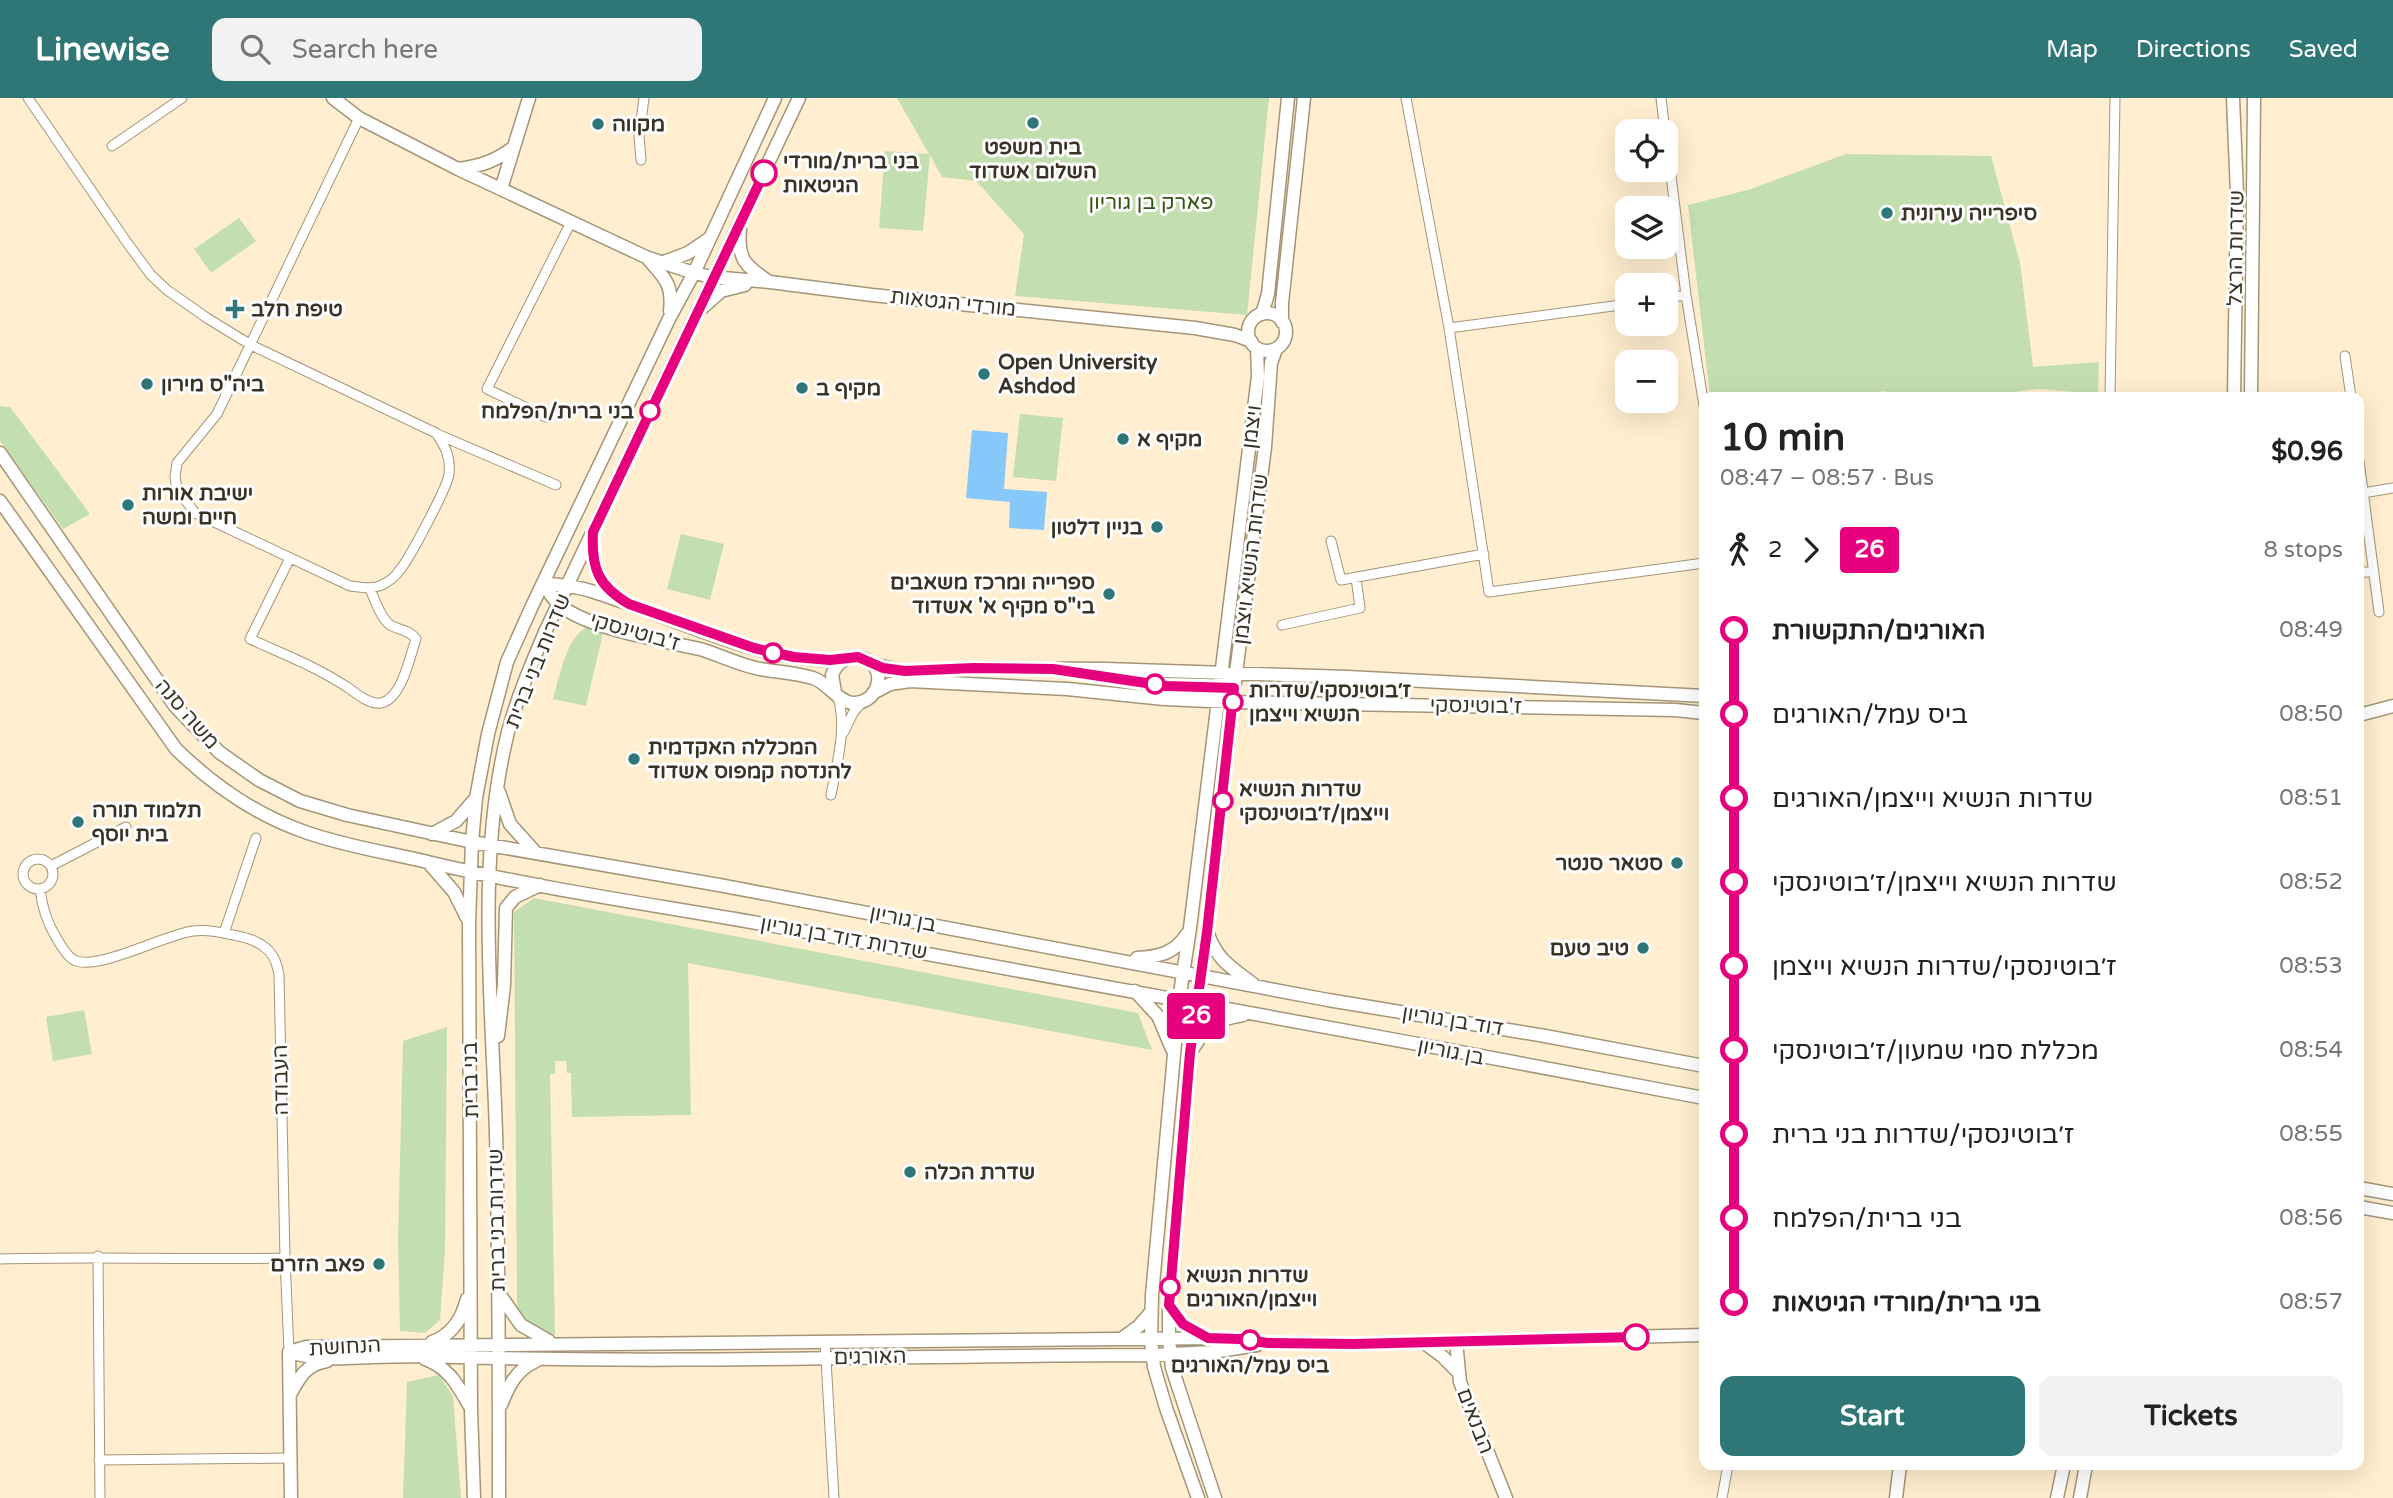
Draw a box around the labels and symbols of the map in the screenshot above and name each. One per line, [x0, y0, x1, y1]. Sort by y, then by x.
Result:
place label: מקווה [612, 112, 665, 137]
marker: בית משפט השלום אשדוד [1025, 115, 1041, 131]
marker: מקווה [590, 116, 606, 132]
place label: בית משפט השלום אשדוד [969, 135, 1097, 184]
place label: בני ברית/מורדי הגיטאות [783, 149, 920, 198]
marker: בני ברית/מורדי הגיטאות [751, 160, 777, 186]
park label: פארק בן גוריון [1089, 190, 1213, 215]
street label: שדרות הרצל [2222, 190, 2250, 306]
place label: סיפרייה עירונית [1901, 201, 2037, 226]
marker: סיפרייה עירונית [1879, 205, 1895, 221]
street label: מורדי הגטאות [889, 284, 1017, 322]
place label: טיפת חלב [251, 297, 343, 322]
marker: טיפת חלב [225, 299, 245, 319]
place label: Open University Ashdod [998, 350, 1158, 399]
marker: Open University Ashdod [976, 366, 992, 382]
place label: ביה"ס מירון [161, 372, 265, 397]
marker: ביה"ס מירון [139, 376, 155, 392]
place label: מקיף ב [816, 376, 881, 401]
marker: מקיף ב [794, 380, 810, 396]
place label: בני ברית/הפלמח [481, 399, 635, 424]
marker: בני ברית/הפלמח [640, 401, 660, 421]
street label: ויצמן [1237, 404, 1267, 450]
place label: מקיף א [1137, 427, 1202, 452]
marker: מקיף א [1115, 431, 1131, 447]
street label: שדרות הנשיא ויצמן [1228, 472, 1274, 646]
place label: ישיבת אורות חיים ומשה [142, 481, 253, 530]
marker: ישיבת אורות חיים ומשה [120, 497, 136, 513]
place label: בניין דלטון [1051, 515, 1144, 540]
marker: בניין דלטון [1149, 519, 1165, 535]
place label: ספרייה ומרכז משאבים בי"ס מקיף א' אשדוד [890, 570, 1096, 619]
marker: ספרייה ומרכז משאבים בי"ס מקיף א' אשדוד [1101, 586, 1117, 602]
street label: שדרות בני ברית [500, 590, 576, 732]
street label: ז'בוטינסקי [587, 607, 683, 657]
unlabelled marker [763, 643, 783, 663]
street label: משה סנה [150, 674, 224, 754]
unlabelled marker [1145, 674, 1165, 694]
place label: ז׳בוטינסקי/שדרות הנשיא וייצמן [1249, 678, 1411, 727]
marker: ז׳בוטינסקי/שדרות הנשיא וייצמן [1223, 692, 1243, 712]
street label: ז'בוטינסקי [1430, 693, 1523, 719]
place label: המכללה האקדמית להנדסה קמפוס אשדוד [648, 735, 852, 784]
marker: המכללה האקדמית להנדסה קמפוס אשדוד [626, 751, 642, 767]
place label: שדרות הנשיא וייצמן/ז׳בוטינסקי [1239, 777, 1389, 826]
marker: שדרות הנשיא וייצמן/ז׳בוטינסקי [1213, 791, 1233, 811]
place label: תלמוד תורה בית יוסף [92, 798, 202, 847]
marker: תלמוד תורה בית יוסף [70, 814, 86, 830]
place label: סטאר סנטר [1556, 851, 1663, 876]
marker: סטאר סנטר [1669, 855, 1685, 871]
street label: בן גוריון [868, 900, 938, 938]
street label: שדרות דוד בן גוריון [759, 911, 929, 965]
place label: טיב טעם [1550, 936, 1629, 961]
marker: טיב טעם [1635, 940, 1651, 956]
line badge: 26 [1164, 993, 1228, 1039]
street label: דוד בן גוריון [1400, 1001, 1506, 1041]
street label: בן גוריון [1416, 1033, 1486, 1071]
street label: בני ברית [458, 1041, 484, 1119]
street label: העבודה [268, 1044, 294, 1116]
street label: שדרות בני ברית [483, 1148, 511, 1292]
place label: שדרת הכלה [924, 1160, 1035, 1185]
marker: שדרת הכלה [902, 1164, 918, 1180]
place label: פאב הזרם [270, 1252, 365, 1277]
marker: פאב הזרם [371, 1256, 387, 1272]
place label: שדרות הנשיא וייצמן/האורגים [1186, 1263, 1317, 1312]
marker: שדרות הנשיא וייצמן/האורגים [1160, 1277, 1180, 1297]
unlabelled marker [1623, 1324, 1649, 1350]
marker: ביס עמל/האורגים [1240, 1330, 1260, 1350]
street label: הנחושת [308, 1333, 382, 1361]
street label: האורגים [833, 1344, 907, 1370]
place label: ביס עמל/האורגים [1171, 1353, 1330, 1378]
street label: הבנאים [1451, 1385, 1499, 1457]

